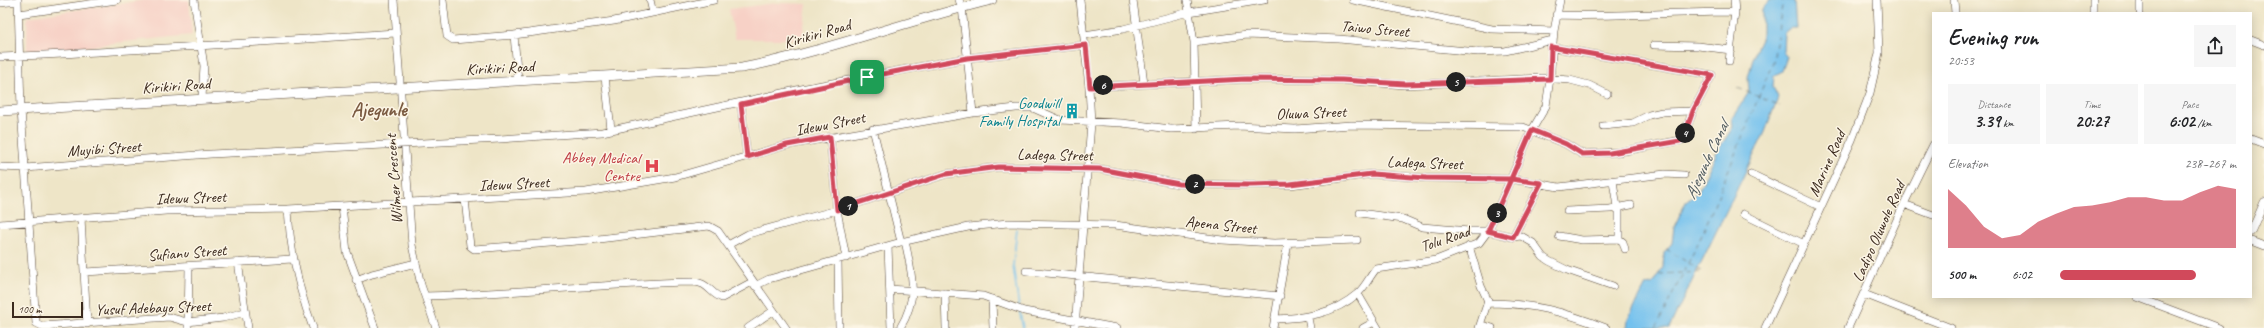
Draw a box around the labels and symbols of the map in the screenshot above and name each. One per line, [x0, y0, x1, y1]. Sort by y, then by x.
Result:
street label: Kirikiri Road [782, 14, 855, 53]
street label: Taiwo Street [1340, 16, 1411, 42]
street label: Kirikiri Road [465, 56, 537, 80]
pin [850, 60, 884, 94]
pin: 5 [1446, 72, 1466, 92]
street label: Kirikiri Road [141, 73, 214, 98]
pin: 6 [1093, 75, 1113, 95]
place label: Goodwill Family Hospital [979, 93, 1063, 131]
district label: Ajegunle [351, 97, 408, 122]
building icon: Goodwill Family Hospital [1063, 102, 1081, 120]
street label: Oluwa Street [1276, 102, 1348, 124]
street label: Idewu Street [794, 107, 868, 141]
water label: Ajegunle Canal [1679, 113, 1736, 202]
pin: 4 [1675, 123, 1695, 143]
street label: Marine Road [1803, 125, 1851, 200]
street label: Wilmer Crescent [381, 132, 407, 224]
street label: Muyibi Street [66, 136, 143, 162]
street label: Ladega Street [1017, 144, 1095, 166]
place label: Abbey Medical Centre [562, 148, 643, 186]
street label: Ladega Street [1387, 152, 1465, 174]
hospital icon: Abbey Medical Centre [643, 157, 661, 175]
street label: Idewu Street [478, 172, 551, 196]
pin: 2 [1185, 174, 1205, 194]
street label: Ladipo Oluwole Road [1848, 176, 1911, 285]
street label: Idewu Street [156, 187, 228, 209]
pin: 1 [838, 196, 858, 216]
pin: 3 [1487, 203, 1507, 223]
street label: Apena Street [1184, 211, 1259, 239]
street label: Tolu Road [1418, 220, 1475, 257]
street label: Sufianu Street [147, 240, 229, 266]
street label: Yusuf Adebayo Street [95, 296, 213, 320]
scale bar [12, 300, 83, 319]

